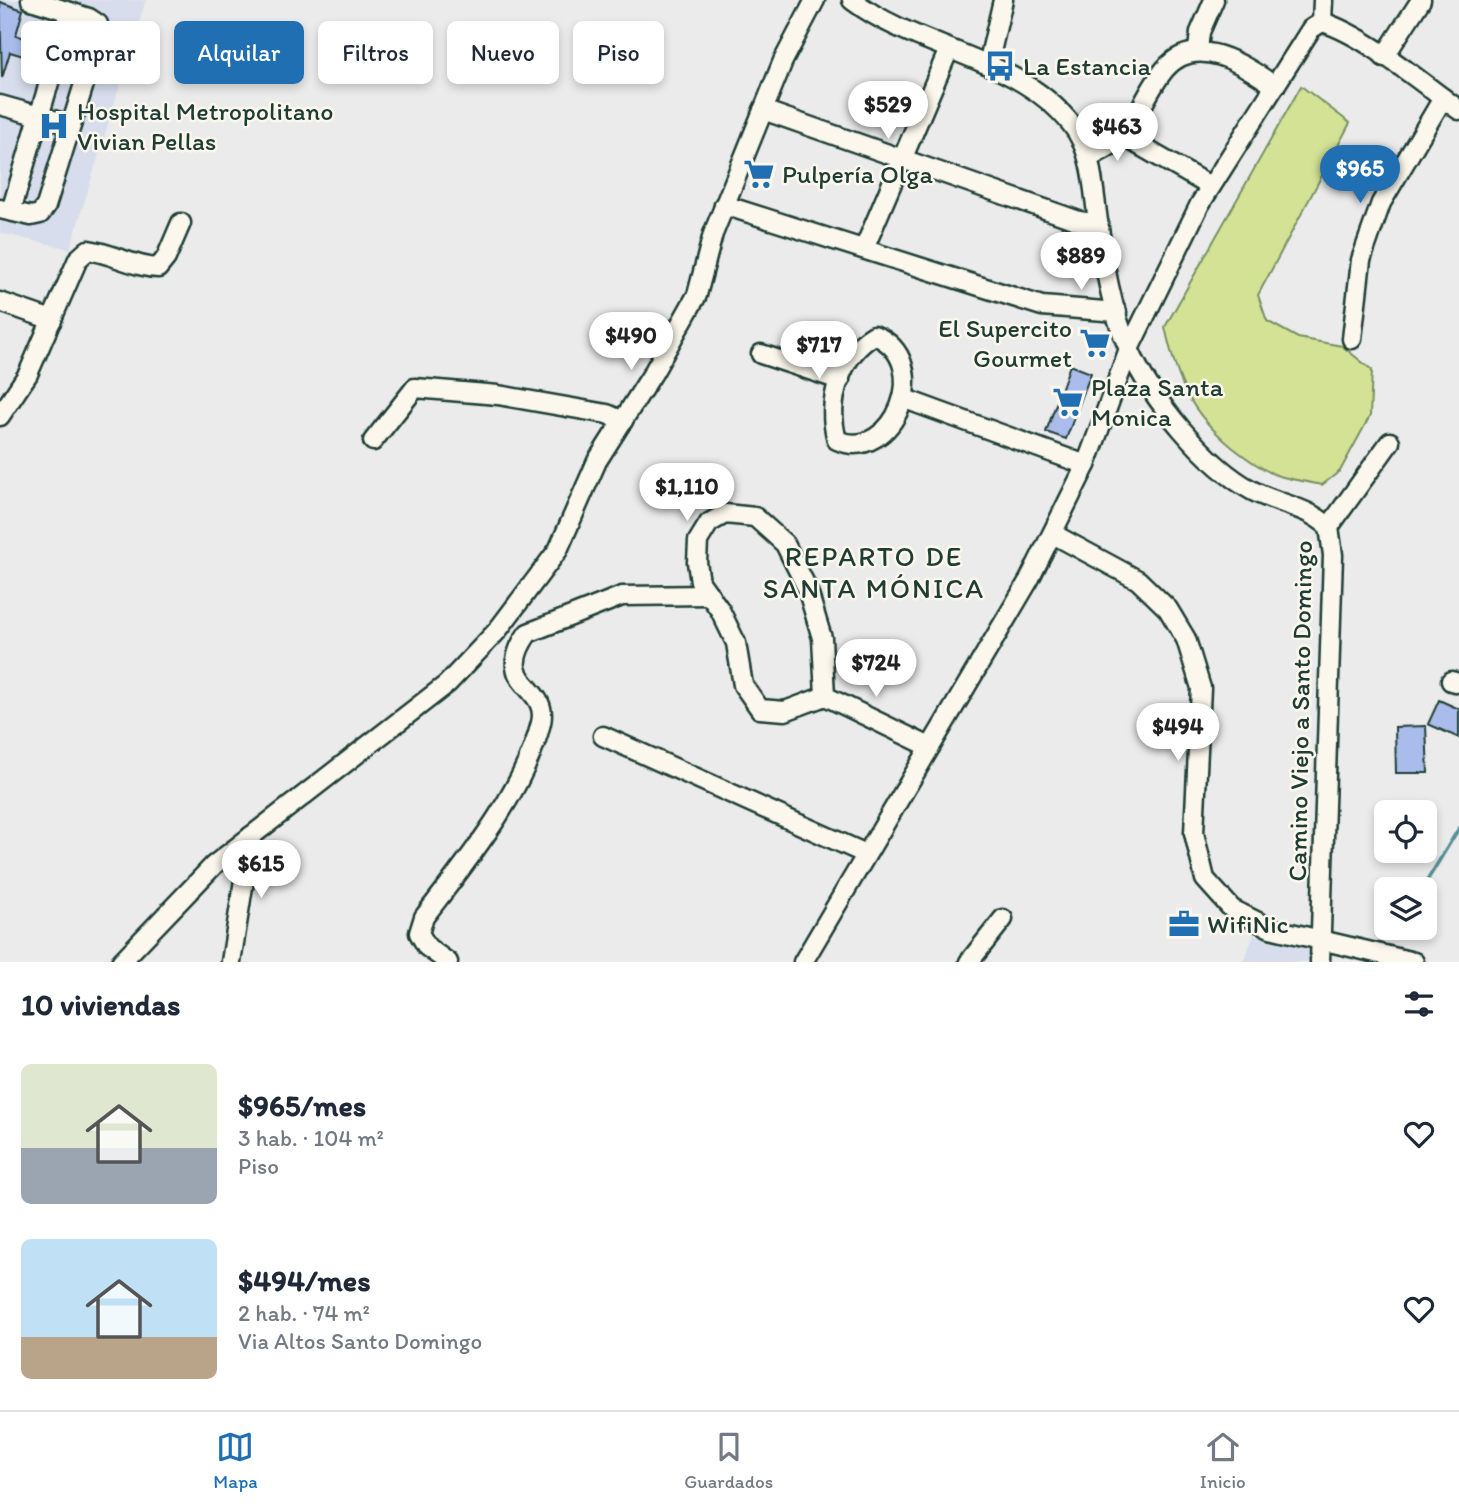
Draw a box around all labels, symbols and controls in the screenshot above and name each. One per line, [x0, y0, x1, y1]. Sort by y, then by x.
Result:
chip: Comprar [21, 21, 160, 84]
chip: Alquilar [174, 21, 304, 84]
chip: Filtros [318, 21, 433, 84]
chip: Nuevo [447, 21, 559, 84]
chip: Piso [573, 21, 664, 84]
bus stop icon: La Estancia [983, 49, 1017, 83]
place label: La Estancia [1023, 50, 1152, 82]
pin: $529 [847, 82, 929, 141]
text: $529 [864, 90, 912, 118]
place label: Hospital Metropolitano Vivian Pellas [77, 95, 333, 157]
pin: $463 [1076, 104, 1158, 163]
hospital icon: Hospital Metropolitano Vivian Pellas [37, 109, 71, 143]
text: $463 [1092, 112, 1142, 140]
pin: $965 [1319, 146, 1401, 205]
text: $965 [1336, 154, 1384, 182]
supermarket icon: Pulpería Olga [742, 157, 776, 191]
place label: Pulpería Olga [782, 158, 933, 190]
pin: $889 [1040, 232, 1122, 292]
text: $889 [1057, 241, 1105, 269]
pin: $490 [590, 312, 672, 372]
place label: El Supercito Gourmet [938, 312, 1072, 374]
text: $490 [605, 321, 657, 349]
pin: $717 [778, 322, 860, 381]
supermarket icon: El Supercito Gourmet [1078, 326, 1112, 360]
text: $717 [796, 330, 842, 358]
place label: Plaza Santa Monica [1091, 371, 1224, 433]
supermarket icon: Plaza Santa Monica [1051, 385, 1085, 419]
pin: $1,110 [630, 463, 744, 523]
text: $1,110 [655, 472, 719, 500]
district label: REPARTO DE SANTA MÓNICA [763, 539, 985, 605]
street label: Camino Viejo a Santo Domingo [1281, 540, 1319, 882]
pin: $724 [835, 640, 917, 699]
text: $724 [852, 648, 901, 676]
pin: $494 [1137, 704, 1219, 763]
text: $494 [1152, 712, 1204, 740]
map controls [1374, 800, 1437, 940]
button: locate [1374, 800, 1437, 863]
pin: $615 [220, 841, 302, 900]
text: $615 [238, 849, 284, 877]
button: layers [1374, 877, 1437, 940]
office icon: WifiNic [1167, 907, 1201, 941]
place label: WifiNic [1207, 908, 1289, 940]
icon: filters [1400, 985, 1438, 1023]
text: 10 viviendas [21, 986, 180, 1023]
text: $965/mes [238, 1087, 366, 1124]
icon: home [77, 1092, 161, 1176]
icon: heart [1400, 1115, 1438, 1153]
text: 3 hab. · 104 m² [238, 1124, 384, 1152]
text: Piso [238, 1152, 279, 1180]
text: $494/mes [238, 1262, 370, 1299]
icon: home [77, 1267, 161, 1351]
icon: heart [1400, 1290, 1438, 1328]
text: 2 hab. · 74 m² [238, 1299, 370, 1327]
text: Via Altos Santo Domingo [238, 1327, 482, 1355]
tab: Mapa [213, 1428, 258, 1493]
tab: Guardados [684, 1428, 773, 1493]
tab: Inicio [1200, 1428, 1246, 1493]

